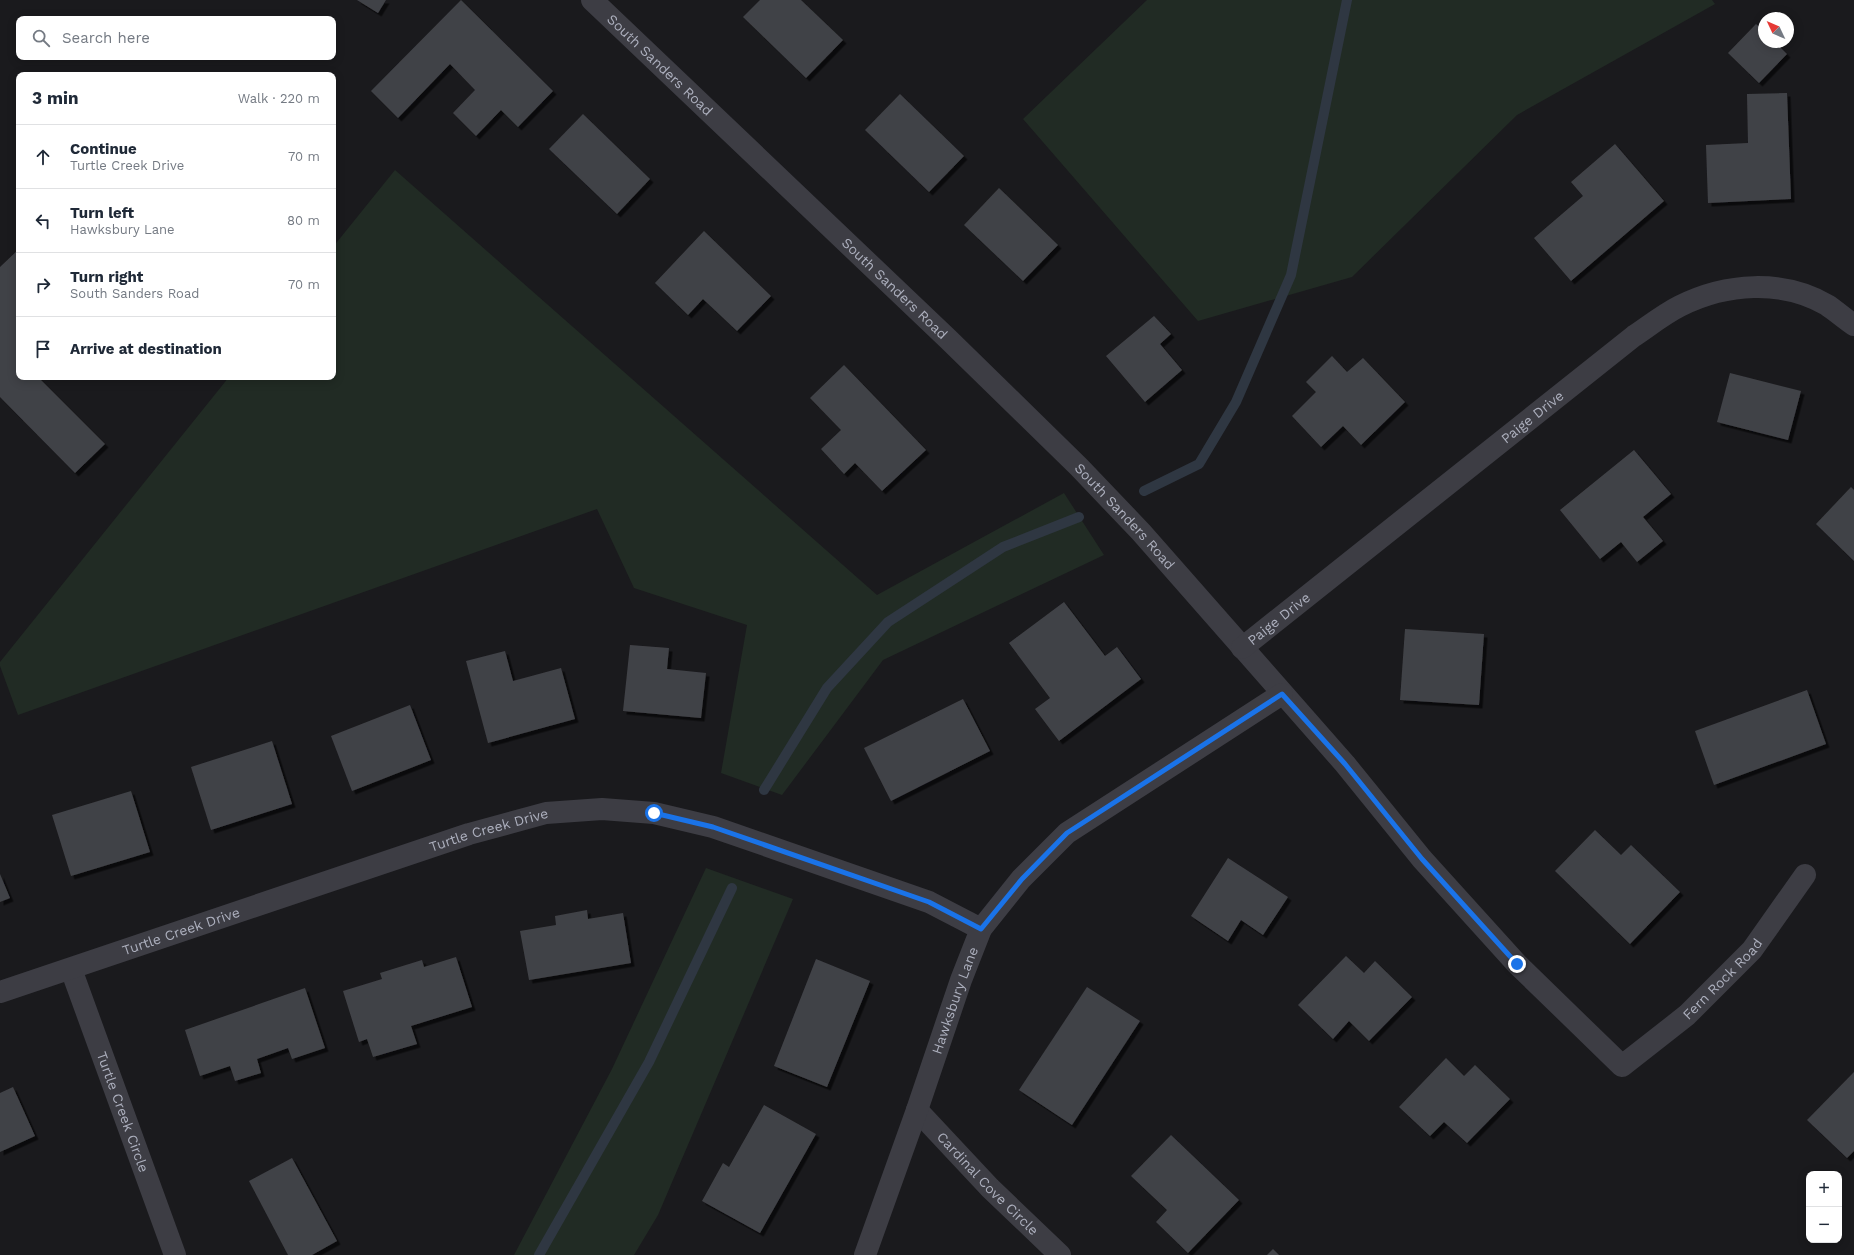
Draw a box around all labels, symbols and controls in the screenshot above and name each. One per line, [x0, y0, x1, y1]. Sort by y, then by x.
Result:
street label: South Sanders Road [604, 11, 716, 119]
north arrow [1758, 12, 1794, 48]
search box [16, 16, 336, 60]
icon: search [30, 27, 52, 49]
text: Search here [62, 29, 150, 47]
text: 3 min [32, 88, 78, 108]
text: Walk · 220 m [238, 91, 320, 106]
text: Continue [70, 140, 137, 158]
icon: ahead [32, 146, 54, 168]
text: 70 m [288, 149, 320, 164]
text: Turtle Creek Drive [70, 158, 184, 173]
text: Turn left [70, 204, 134, 222]
icon: left [32, 210, 54, 232]
text: 80 m [287, 213, 320, 228]
text: Hawksbury Lane [70, 222, 175, 237]
street label: South Sanders Road [839, 234, 951, 342]
text: Turn right [70, 268, 143, 286]
icon: right [32, 274, 54, 296]
text: 70 m [288, 277, 320, 292]
text: South Sanders Road [70, 286, 199, 301]
icon: arrive [32, 338, 54, 360]
text: Arrive at destination [70, 340, 222, 358]
street label: Paige Drive [1498, 387, 1567, 447]
street label: South Sanders Road [1072, 460, 1178, 573]
street label: Paige Drive [1244, 589, 1313, 648]
route start [645, 804, 663, 822]
street label: Turtle Creek Drive [427, 805, 550, 855]
street label: Turtle Creek Drive [120, 904, 242, 958]
street label: Fern Rock Road [1679, 935, 1766, 1023]
street label: Hawksbury Lane [929, 944, 981, 1056]
route end [1508, 955, 1526, 973]
street label: Turtle Creek Circle [94, 1049, 152, 1174]
street label: Cardinal Cove Circle [934, 1129, 1042, 1238]
map controls [1806, 1171, 1842, 1243]
button: + [1806, 1171, 1842, 1207]
button: − [1806, 1207, 1842, 1243]

